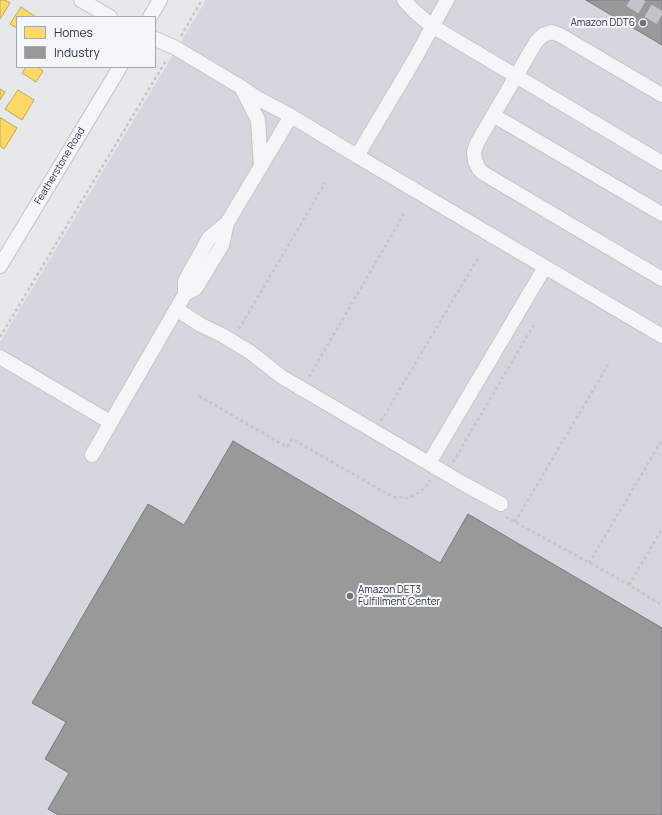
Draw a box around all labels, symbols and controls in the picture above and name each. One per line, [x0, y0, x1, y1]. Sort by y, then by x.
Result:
legend [16, 16, 156, 68]
place label: Amazon DDT6 [570, 17, 635, 29]
marker: Amazon DDT6 [638, 18, 648, 28]
text: Homes [54, 24, 93, 41]
text: Industry [54, 44, 100, 61]
street label: Featherstone Road [32, 125, 88, 207]
place label: Amazon DET3 Fulfillment Center [358, 584, 440, 608]
marker: Amazon DET3 Fulfillment Center [345, 591, 355, 601]

